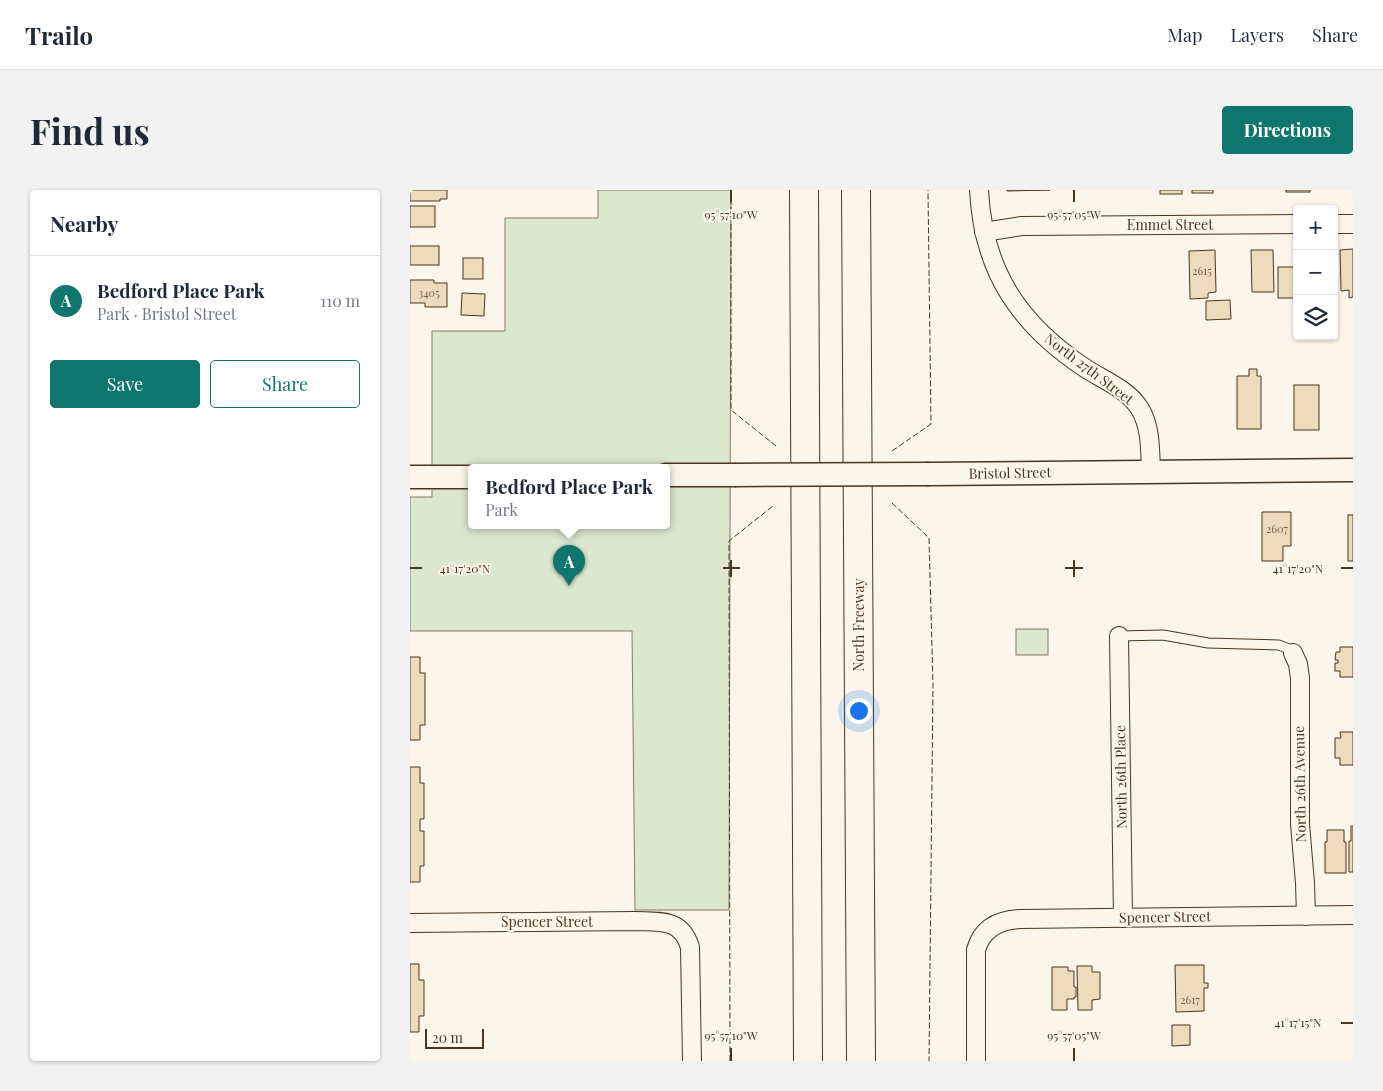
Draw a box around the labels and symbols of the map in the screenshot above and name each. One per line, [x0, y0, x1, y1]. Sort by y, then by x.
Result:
text: 95°57'10"W [705, 206, 758, 222]
text: 95°57'05"W [1047, 206, 1101, 222]
street label: Emmet Street [1127, 215, 1214, 234]
house number: 2615 [1192, 263, 1212, 278]
house number: 3405 [418, 285, 440, 300]
street label: North 27th Street [1041, 329, 1139, 409]
street label: Bristol Street [968, 462, 1053, 483]
house number: 2607 [1266, 521, 1289, 536]
pin: A [553, 545, 585, 586]
text: 41°17'20"N [440, 560, 491, 576]
text: 41°17'20"N [1273, 560, 1324, 576]
street label: North Freeway [849, 579, 868, 671]
your location [846, 698, 872, 724]
street label: North 26th Place [1110, 725, 1131, 829]
street label: North 26th Avenue [1289, 726, 1310, 842]
street label: Spencer Street [1119, 906, 1212, 927]
street label: Spencer Street [501, 912, 594, 931]
house number: 2617 [1180, 992, 1200, 1007]
text: 41°17'15"N [1274, 1014, 1322, 1030]
scale bar [425, 1026, 484, 1049]
text: 95°57'10"W [705, 1027, 758, 1043]
text: 95°57'05"W [1047, 1027, 1101, 1043]

